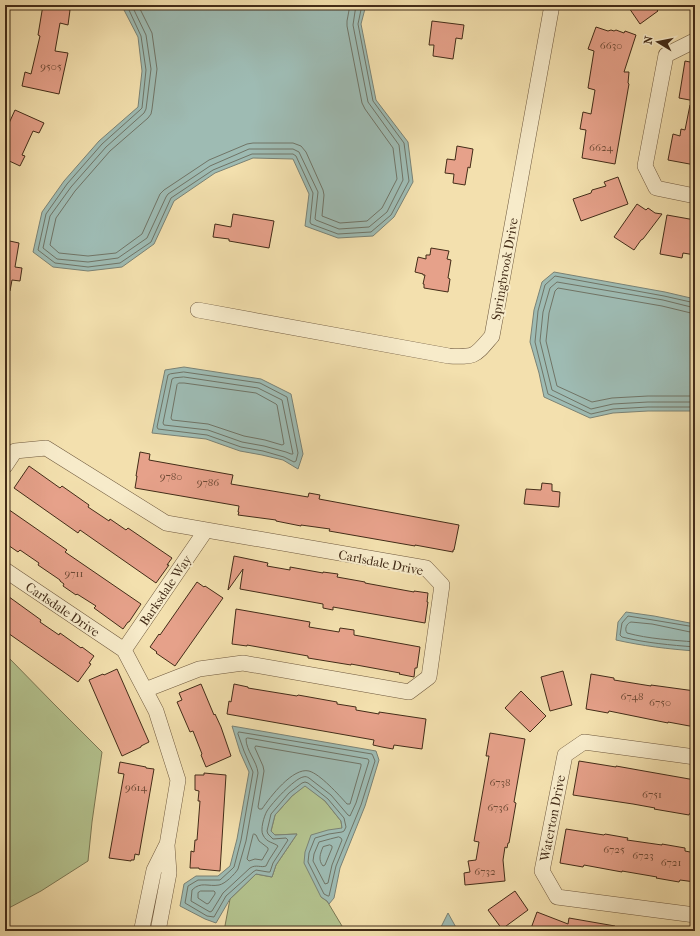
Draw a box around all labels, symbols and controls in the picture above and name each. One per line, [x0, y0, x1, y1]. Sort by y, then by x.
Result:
north arrow [638, 22, 678, 62]
text: N [642, 34, 656, 46]
house number: 6630 [600, 39, 622, 52]
house number: 9505 [40, 60, 62, 73]
house number: 6624 [589, 141, 614, 154]
street label: Springbrook Drive [488, 216, 521, 322]
house number: 9780 [160, 470, 182, 483]
house number: 9786 [197, 476, 219, 489]
street label: Carlsdale Drive [337, 547, 425, 578]
street label: Barksdale Way [136, 551, 195, 628]
house number: 9711 [65, 567, 84, 580]
street label: Carlsdale Drive [23, 579, 103, 640]
house number: 6748 [621, 690, 643, 703]
house number: 6750 [649, 696, 671, 709]
street label: Waterton Drive [537, 773, 568, 864]
house number: 6738 [489, 776, 511, 789]
house number: 9614 [125, 781, 148, 794]
house number: 6751 [642, 788, 662, 801]
house number: 6736 [487, 801, 509, 814]
house number: 6725 [603, 843, 625, 856]
house number: 6723 [632, 849, 654, 862]
house number: 6721 [661, 856, 681, 869]
house number: 6732 [474, 865, 496, 878]

